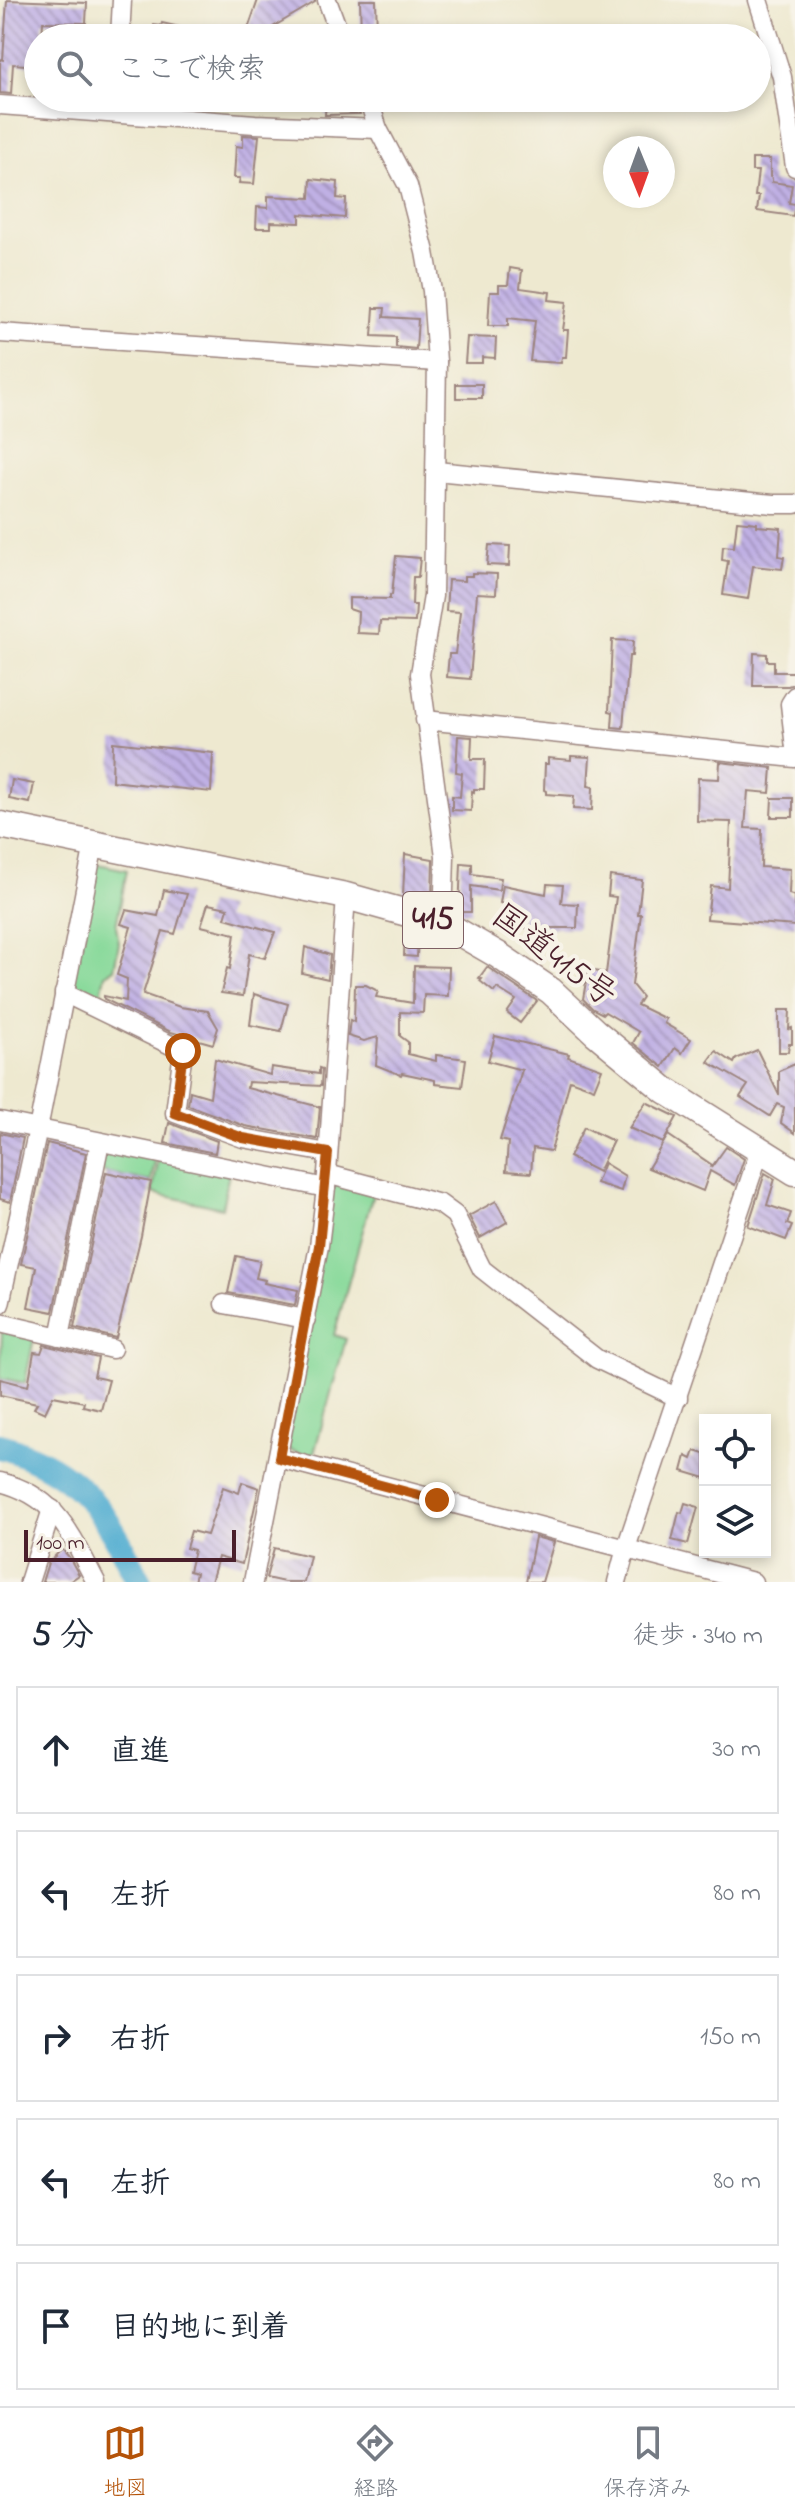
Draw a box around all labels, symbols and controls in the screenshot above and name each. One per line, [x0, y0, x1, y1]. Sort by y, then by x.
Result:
search box [24, 24, 771, 112]
icon: search [52, 46, 96, 90]
text: ここで検索 [116, 49, 266, 93]
north arrow [603, 136, 675, 208]
road number: 415 [403, 892, 463, 948]
street label: 国道415号 [480, 893, 626, 1021]
route start [165, 1033, 201, 1069]
map controls [699, 1414, 771, 1558]
button: locate [699, 1414, 771, 1486]
route end [419, 1482, 455, 1518]
button: layers [699, 1486, 771, 1558]
scale bar [24, 1526, 236, 1562]
text: 100 m [36, 1528, 85, 1560]
text: 5 分 [32, 1612, 94, 1662]
text: 徒歩 · 340 m [633, 1618, 763, 1656]
icon: ahead [34, 1728, 78, 1772]
text: 直進 [110, 1731, 170, 1775]
text: 30 m [712, 1731, 761, 1769]
icon: left [34, 1872, 78, 1916]
text: 左折 [110, 1875, 170, 1919]
text: 80 m [713, 1875, 761, 1913]
icon: right [34, 2016, 78, 2060]
text: 右折 [110, 2019, 170, 2063]
text: 150 m [700, 2019, 761, 2057]
icon: left [34, 2160, 78, 2204]
text: 左折 [110, 2163, 170, 2207]
text: 80 m [713, 2163, 761, 2201]
icon: arrive [34, 2304, 78, 2348]
text: 目的地に到着 [110, 2307, 290, 2351]
tab: 地図 [103, 2421, 147, 2506]
tab: 経路 [353, 2421, 398, 2506]
tab: 保存済み [604, 2421, 692, 2506]

